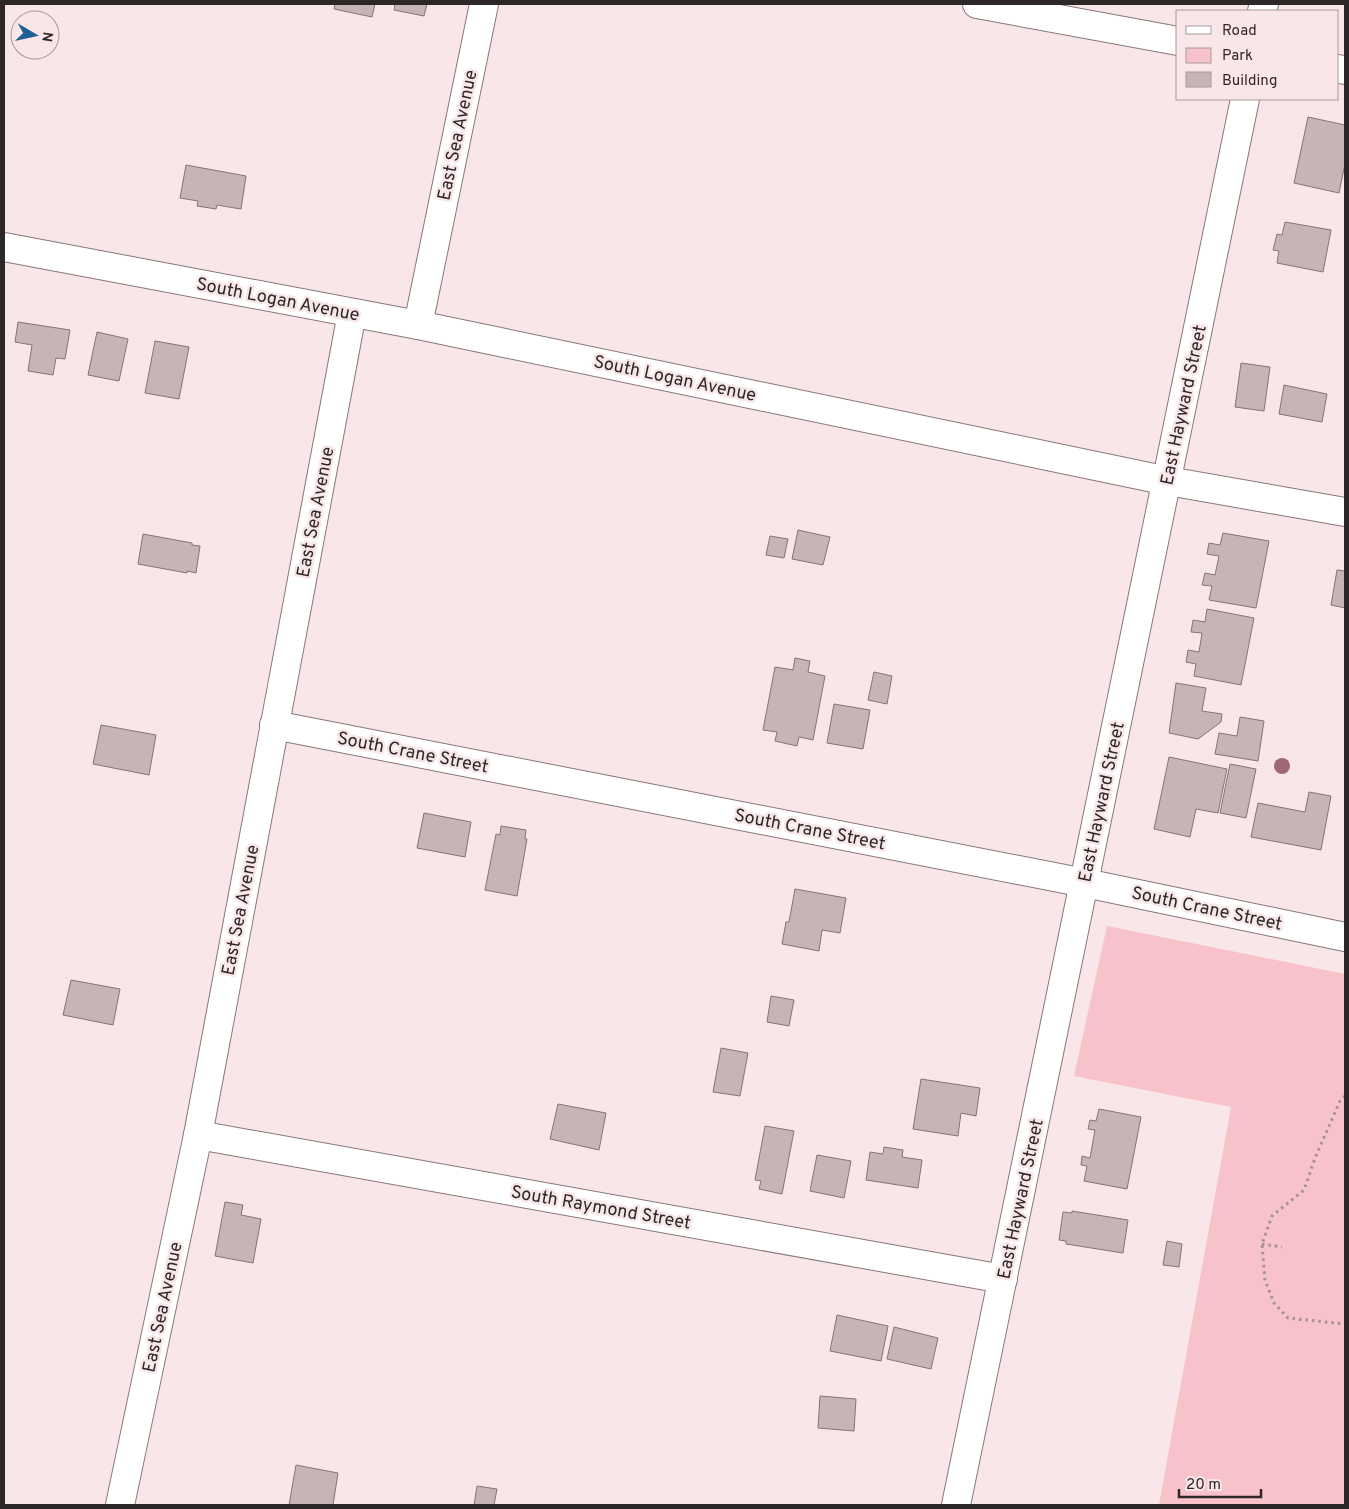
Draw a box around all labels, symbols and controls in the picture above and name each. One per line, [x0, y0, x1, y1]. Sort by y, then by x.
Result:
north arrow [10, 10, 60, 60]
legend [1176, 10, 1339, 100]
text: Road [1222, 22, 1257, 41]
text: N [37, 30, 56, 43]
text: Park [1222, 47, 1253, 66]
street label: East Sea Avenue [433, 68, 484, 203]
text: Building [1222, 72, 1277, 91]
street label: South Logan Avenue [194, 273, 361, 328]
street label: East Hayward Street [1156, 323, 1213, 488]
street label: South Logan Avenue [591, 351, 758, 408]
street label: East Sea Avenue [293, 445, 340, 580]
street label: East Hayward Street [1074, 720, 1131, 885]
street label: South Crane Street [335, 728, 490, 779]
street label: South Crane Street [732, 805, 887, 856]
street label: East Sea Avenue [218, 843, 265, 978]
street label: South Crane Street [1129, 882, 1284, 937]
street label: East Hayward Street [993, 1117, 1050, 1282]
street label: South Raymond Street [509, 1181, 692, 1236]
street label: East Sea Avenue [138, 1240, 189, 1375]
scale bar [1179, 1466, 1262, 1498]
text: 20 m [1186, 1476, 1221, 1495]

